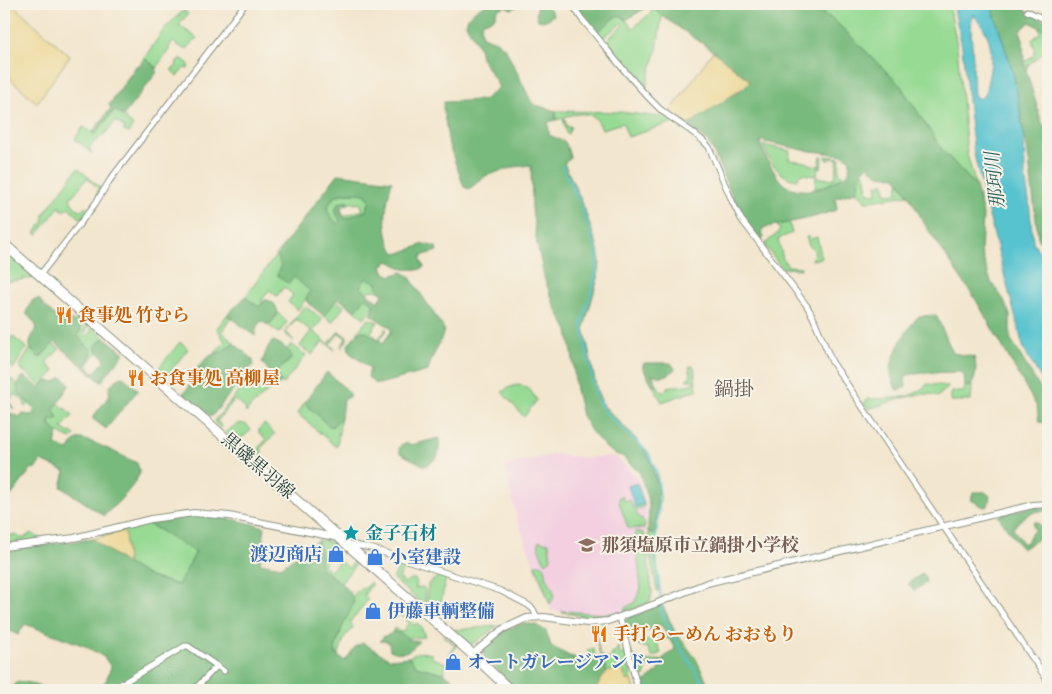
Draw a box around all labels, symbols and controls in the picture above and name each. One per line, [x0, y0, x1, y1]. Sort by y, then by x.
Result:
water label: 那珂川 [980, 148, 1010, 210]
place label: 食事処 竹むら [78, 304, 190, 327]
restaurant icon: 食事処 竹むら [54, 305, 74, 325]
place label: お食事処 高柳屋 [150, 367, 280, 390]
restaurant icon: お食事処 高柳屋 [126, 368, 146, 388]
district label: 鍋掛 [714, 377, 754, 402]
street label: 黒磯黒羽線 [216, 428, 300, 504]
place label: 金子石材 [365, 522, 437, 545]
place icon: 金子石材 [341, 523, 361, 543]
place label: 那須塩原市立鍋掛小学校 [601, 534, 799, 557]
school or university icon: 那須塩原市立鍋掛小学校 [577, 535, 597, 555]
place label: 渡辺商店 [250, 543, 322, 566]
shop icon: 渡辺商店 [326, 544, 346, 564]
place label: 小室建設 [389, 546, 461, 569]
shop icon: 小室建設 [365, 547, 385, 567]
place label: 伊藤車輌整備 [387, 600, 495, 623]
shop icon: 伊藤車輌整備 [363, 601, 383, 621]
place label: 手打らーめん おおもり [613, 623, 797, 646]
restaurant icon: 手打らーめん おおもり [589, 624, 609, 644]
place label: オートガレージアンドー [467, 651, 663, 674]
shop icon: オートガレージアンドー [443, 652, 463, 672]

